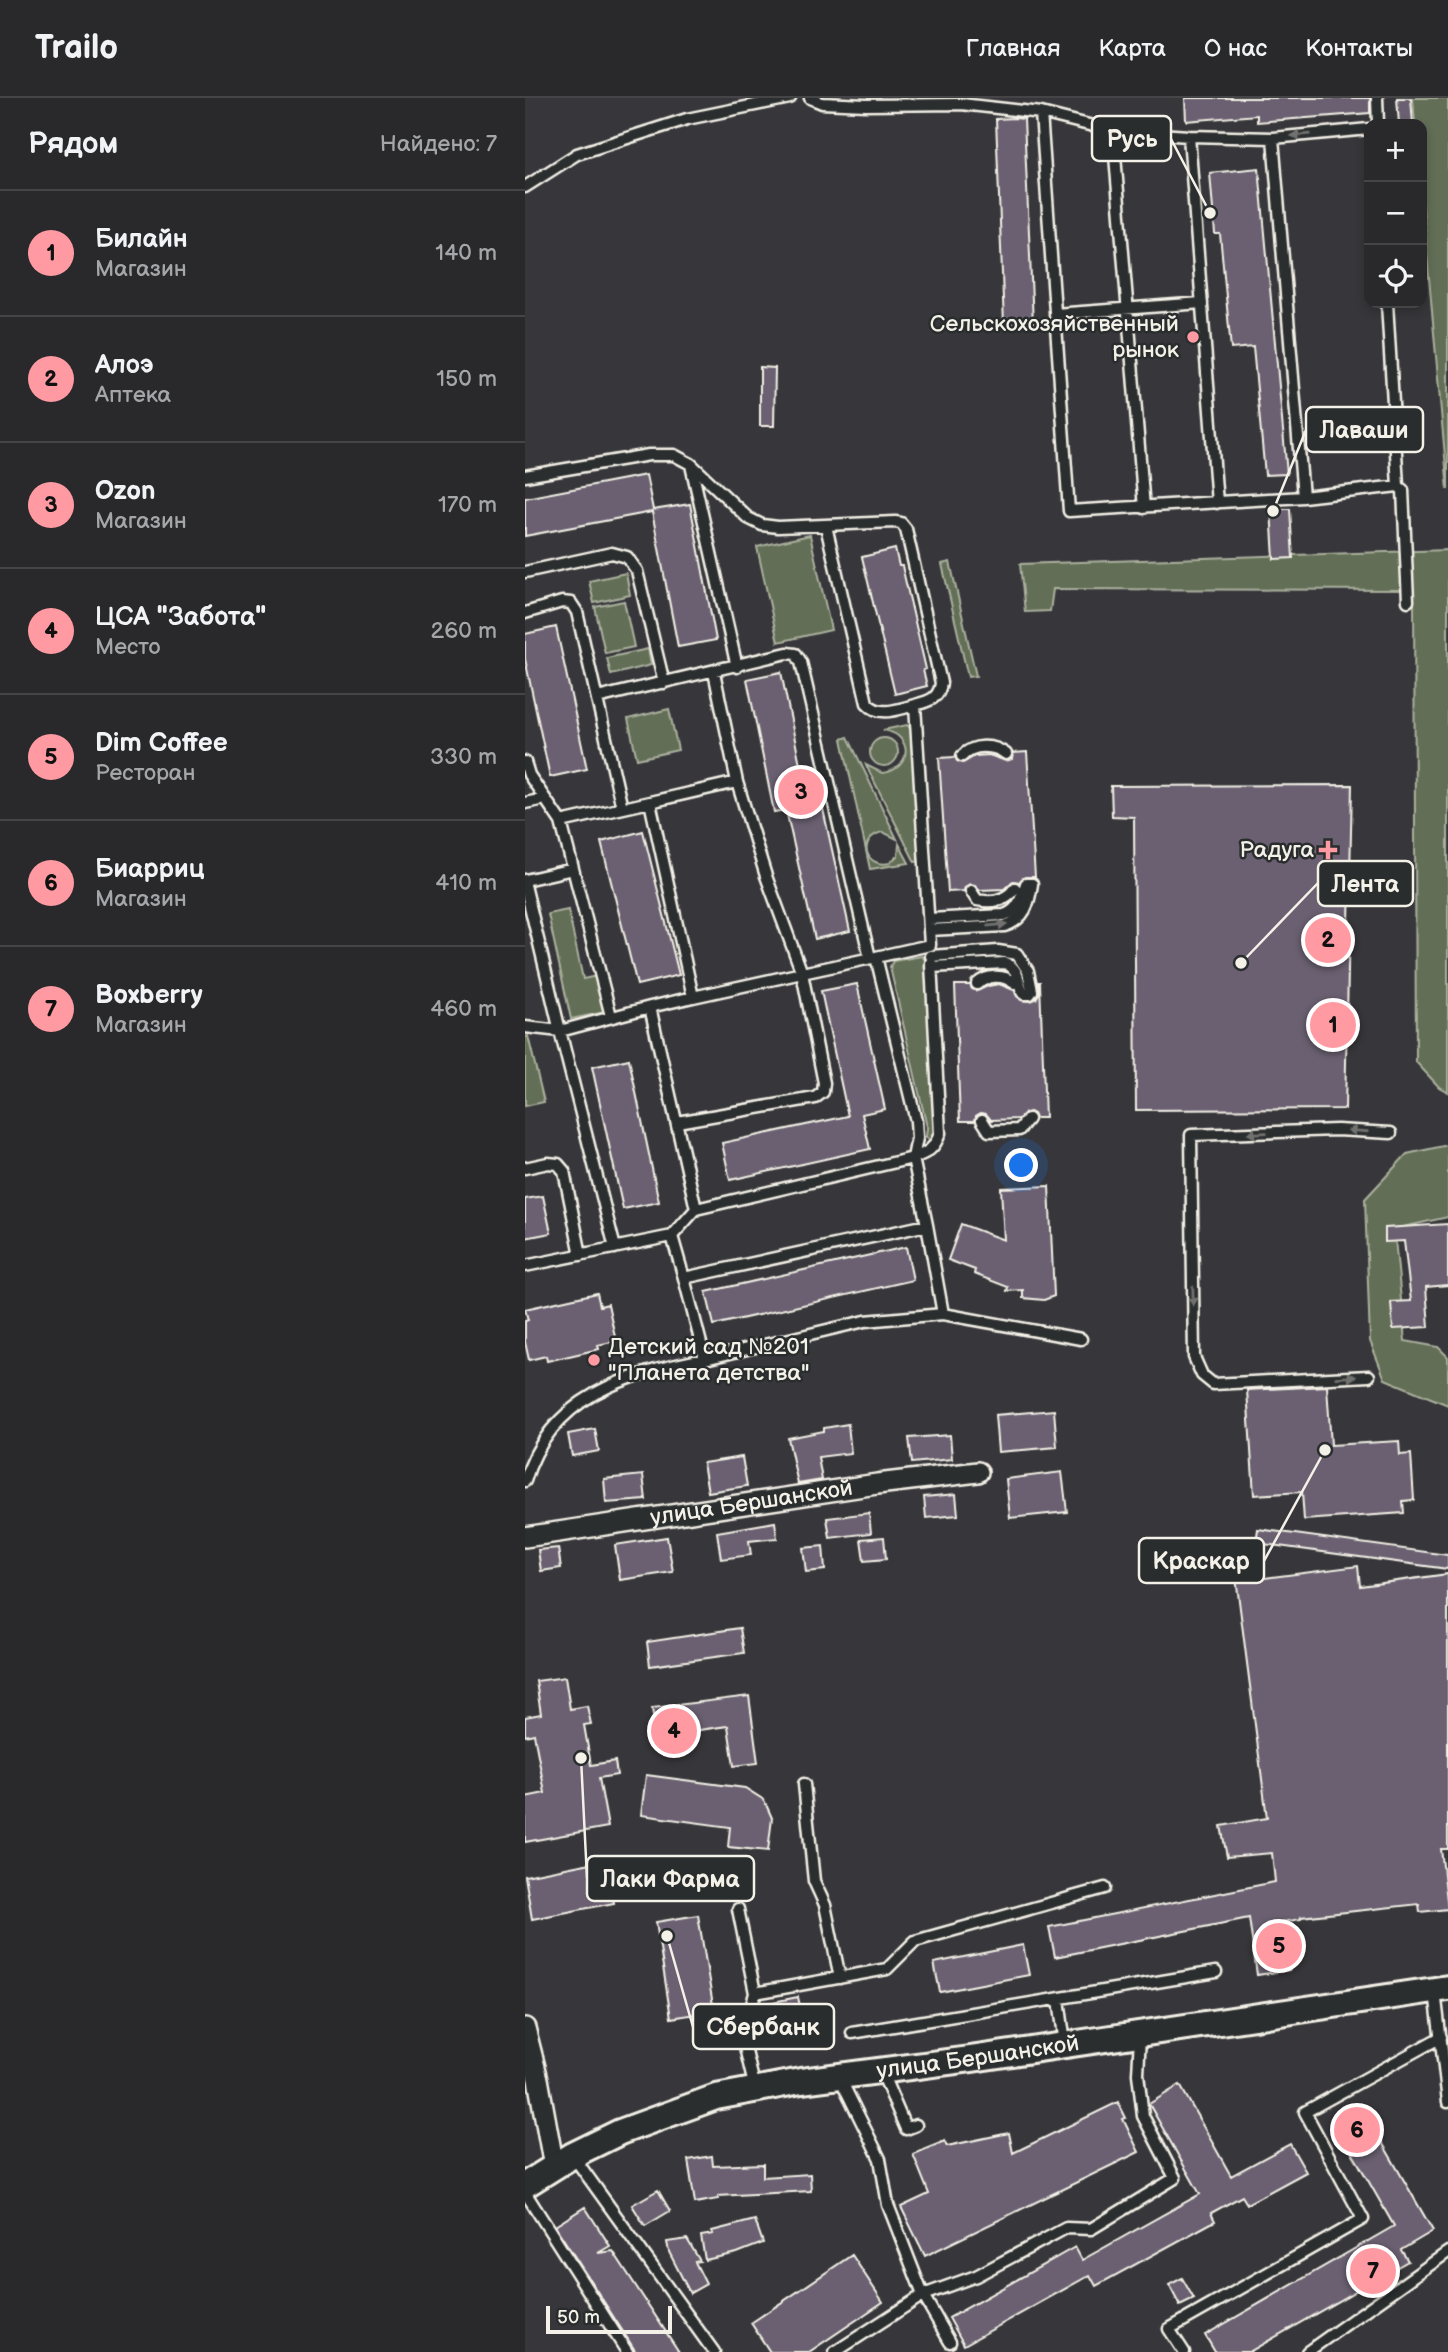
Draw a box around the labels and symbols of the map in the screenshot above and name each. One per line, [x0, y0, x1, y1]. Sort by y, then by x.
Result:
callout: Русь [1092, 116, 1171, 161]
text: Русь [1106, 125, 1158, 154]
one-way arrow [1290, 130, 1312, 141]
place label: Сельскохозяйственный рынок [930, 310, 1180, 364]
marker: Сельскохозяйственный рынок [1185, 329, 1201, 345]
callout: Лаваши [1306, 407, 1423, 452]
text: Лаваши [1318, 416, 1409, 445]
pin: 3 [778, 766, 824, 818]
place label: Радуга [1239, 836, 1314, 864]
marker: Радуга [1320, 842, 1336, 858]
callout: Лента [1318, 861, 1413, 906]
text: Лента [1330, 870, 1400, 899]
pin: 2 [1305, 914, 1351, 966]
one-way arrow [986, 920, 1008, 931]
pin: 1 [1310, 999, 1356, 1051]
one-way arrow [1347, 1125, 1369, 1136]
one-way arrow [1246, 1127, 1268, 1138]
your location [1004, 1148, 1038, 1182]
one-way arrow [1188, 1286, 1199, 1308]
place label: Детский сад №201 "Планета детства" [608, 1333, 810, 1387]
marker: Детский сад №201 "Планета детства" [586, 1352, 602, 1368]
one-way arrow [1335, 1371, 1357, 1382]
street label: улица Бершанской [648, 1474, 855, 1532]
callout: Краскар [1139, 1538, 1264, 1583]
text: Краскар [1152, 1547, 1250, 1576]
pin: 4 [651, 1705, 697, 1757]
callout: Лаки Фарма [587, 1856, 754, 1901]
text: Лаки Фарма [599, 1865, 741, 1894]
pin: 5 [1256, 1920, 1302, 1972]
callout: Сбербанк [693, 2004, 834, 2049]
text: Сбербанк [706, 2013, 821, 2042]
street label: улица Бершанской [875, 2029, 1081, 2085]
pin: 6 [1334, 2104, 1380, 2156]
pin: 7 [1350, 2245, 1396, 2297]
scale bar [546, 2303, 672, 2335]

